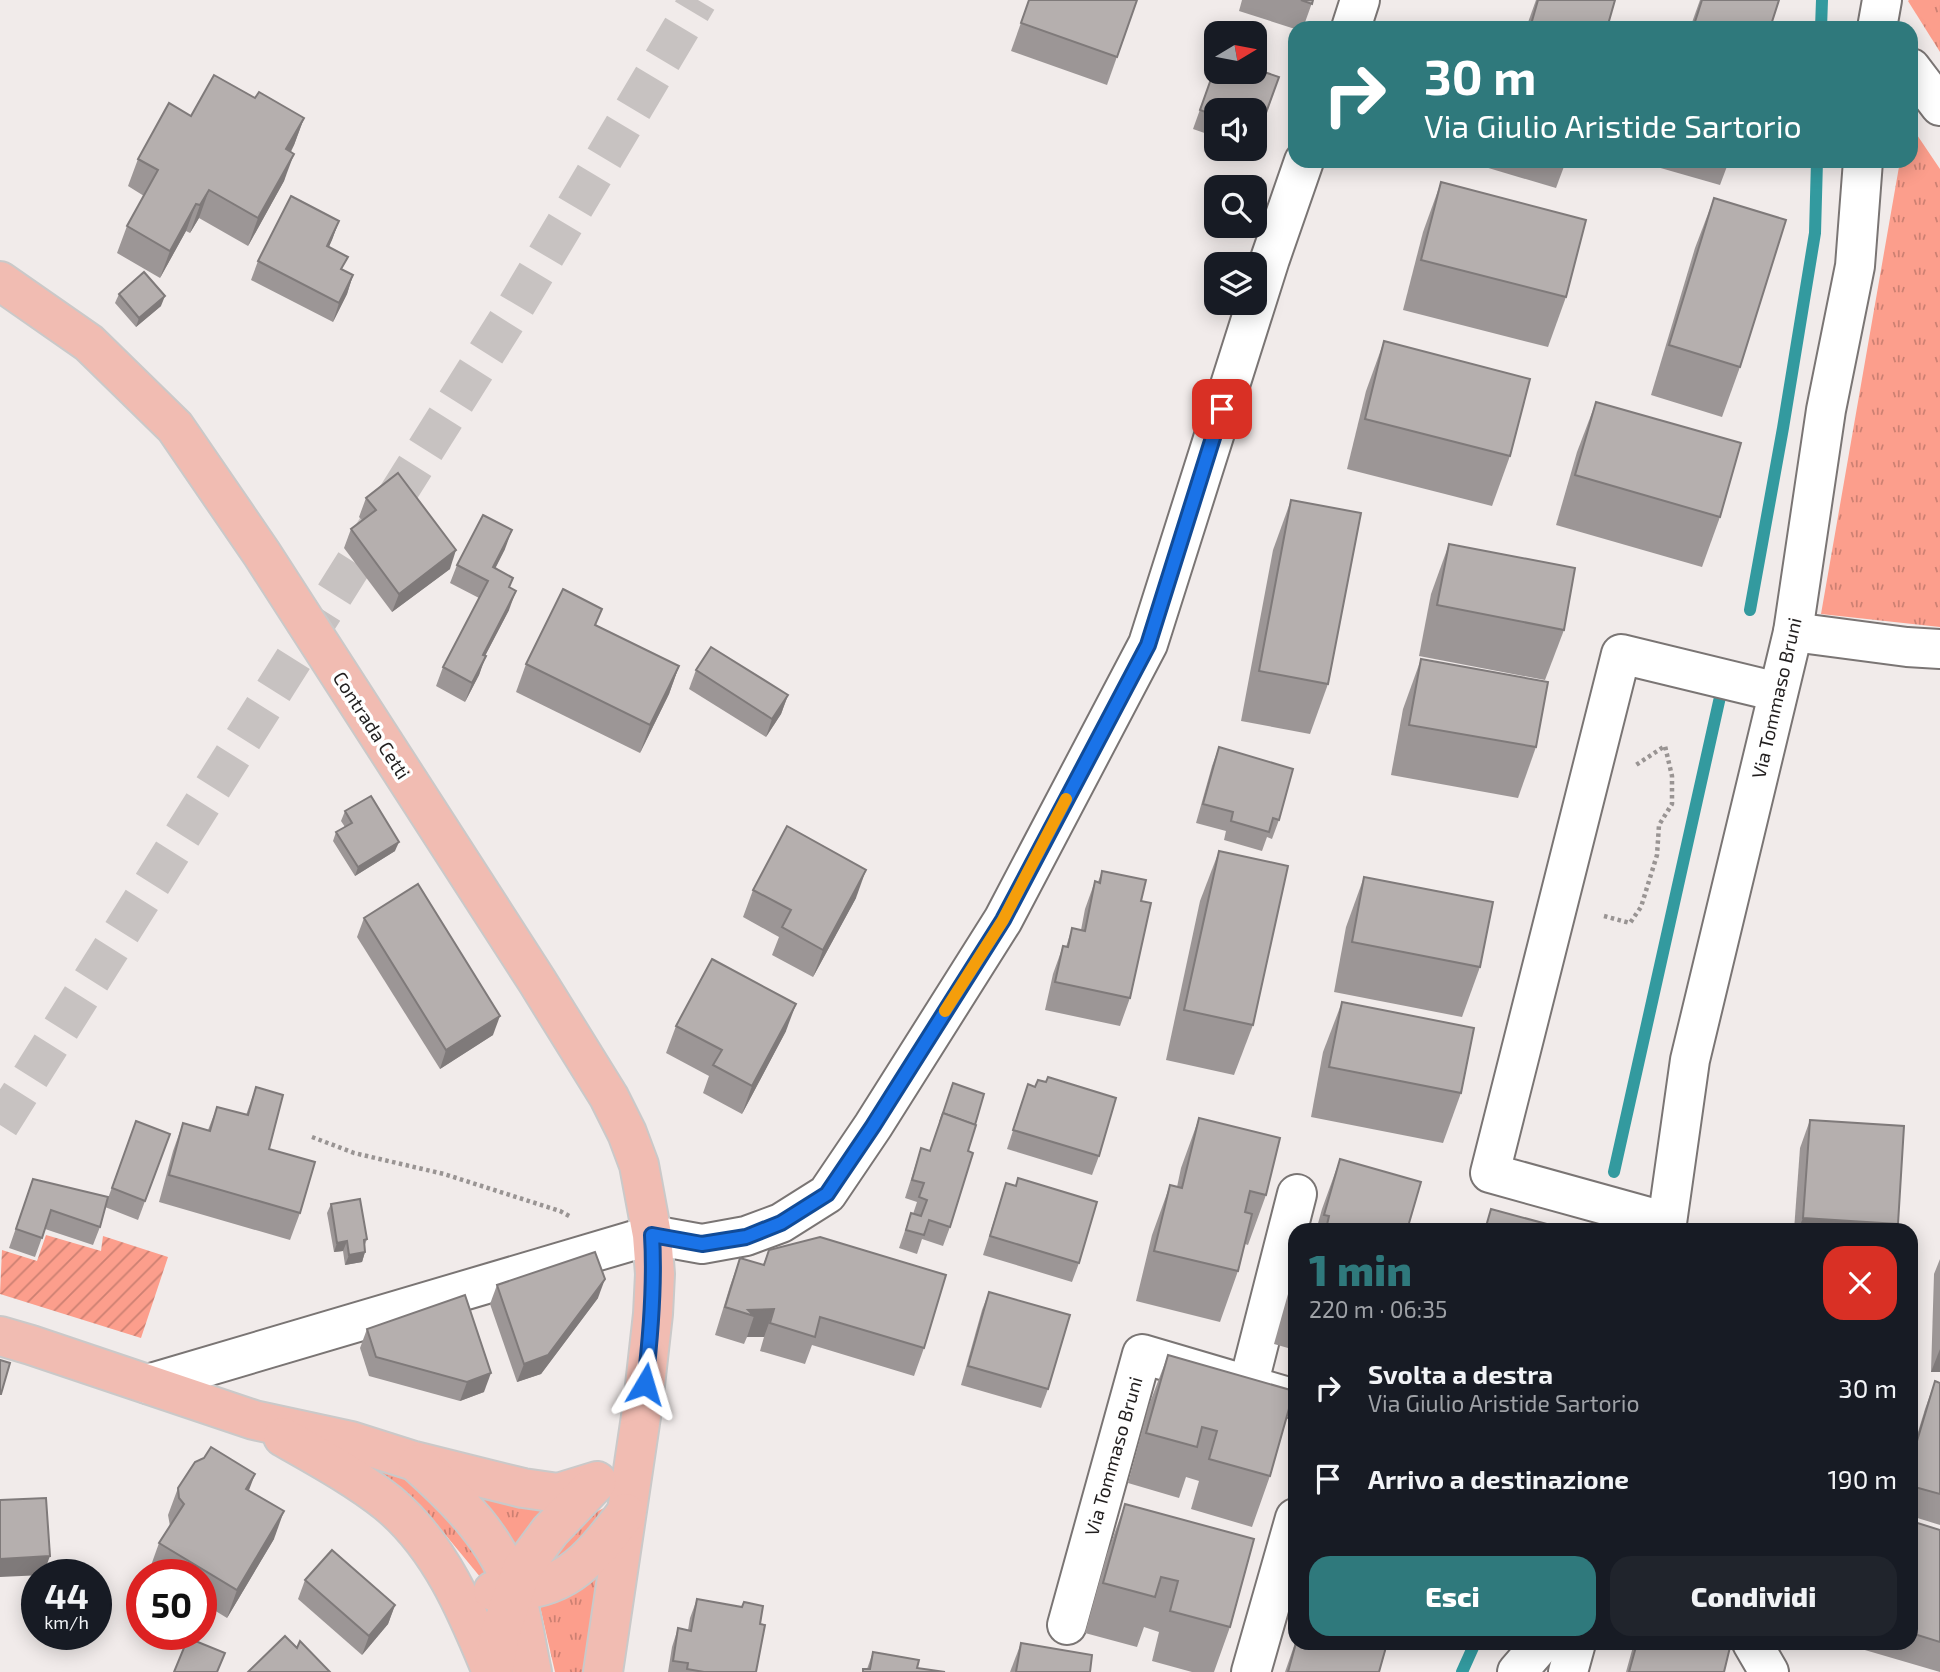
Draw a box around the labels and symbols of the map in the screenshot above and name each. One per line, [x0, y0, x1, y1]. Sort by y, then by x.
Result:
north arrow [1204, 21, 1267, 84]
pin [1192, 379, 1252, 439]
street label: Via Tommaso Bruni [1746, 615, 1806, 781]
street label: Contrada Cetti [329, 667, 415, 783]
position arrow [608, 1347, 682, 1421]
street label: Via Tommaso Bruni [1079, 1374, 1147, 1538]
speed limit sign: 50 [126, 1559, 217, 1650]

